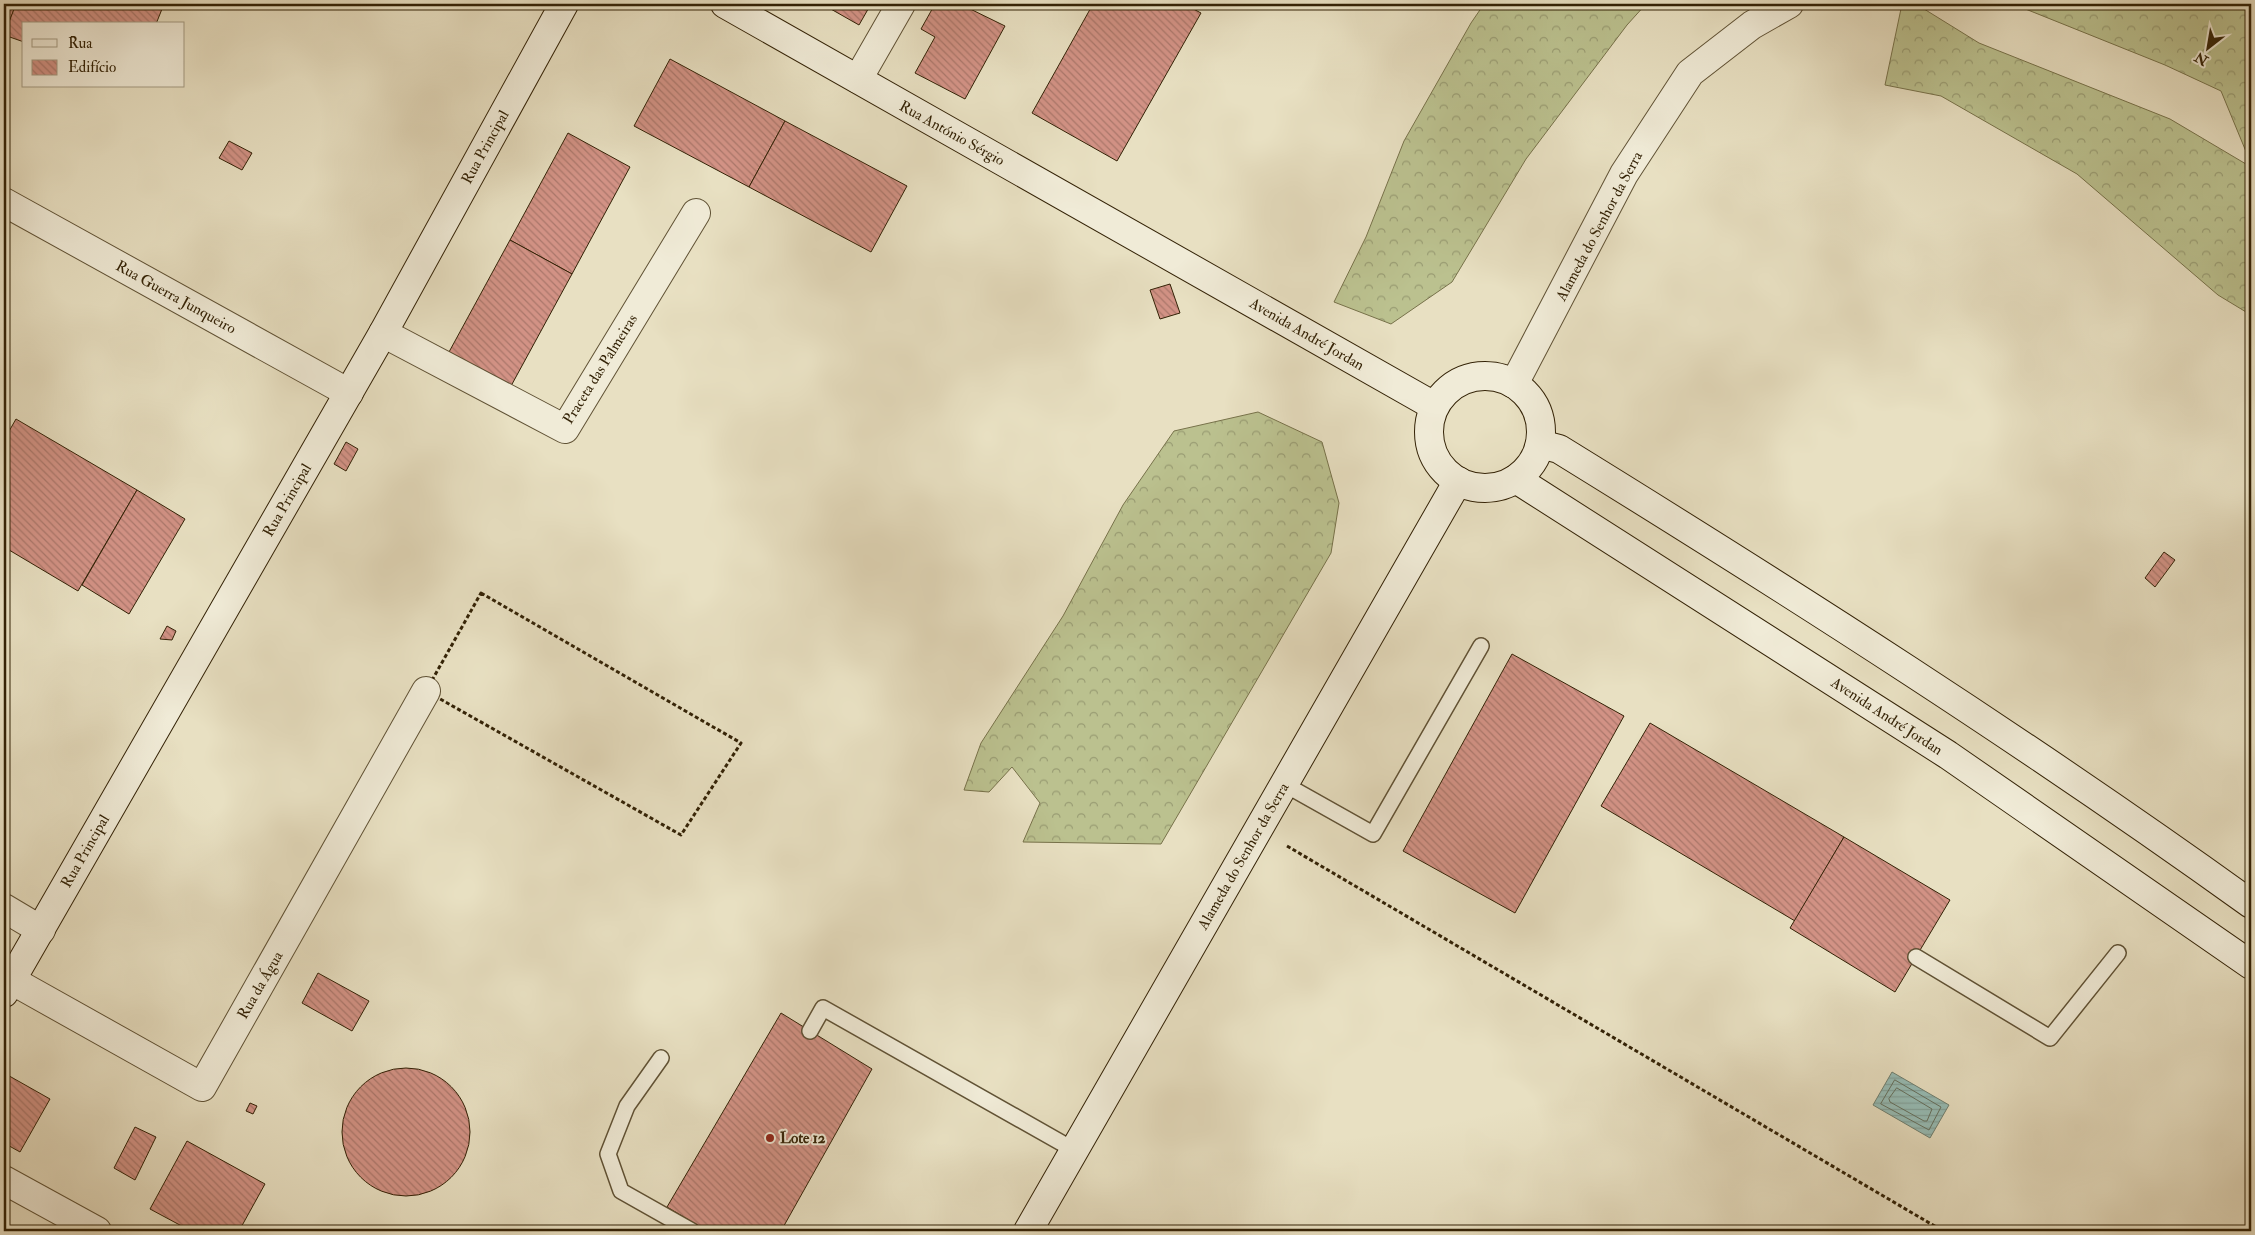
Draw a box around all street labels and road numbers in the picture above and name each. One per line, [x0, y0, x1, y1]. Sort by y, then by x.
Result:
street label: Rua António Sérgio [896, 97, 1008, 170]
street label: Rua Principal [457, 107, 514, 188]
street label: Alameda do Senhor da Serra [1551, 147, 1647, 305]
street label: Rua Guerra Junqueiro [112, 256, 239, 339]
street label: Avenida André Jordan [1245, 293, 1368, 376]
street label: Praceta das Palmeiras [559, 311, 642, 428]
street label: Rua Principal [259, 460, 317, 541]
street label: Avenida André Jordan [1826, 673, 1946, 761]
street label: Alameda do Senhor da Serra [1193, 779, 1294, 934]
street label: Rua Principal [57, 811, 115, 892]
street label: Rua da Água [232, 946, 288, 1023]

